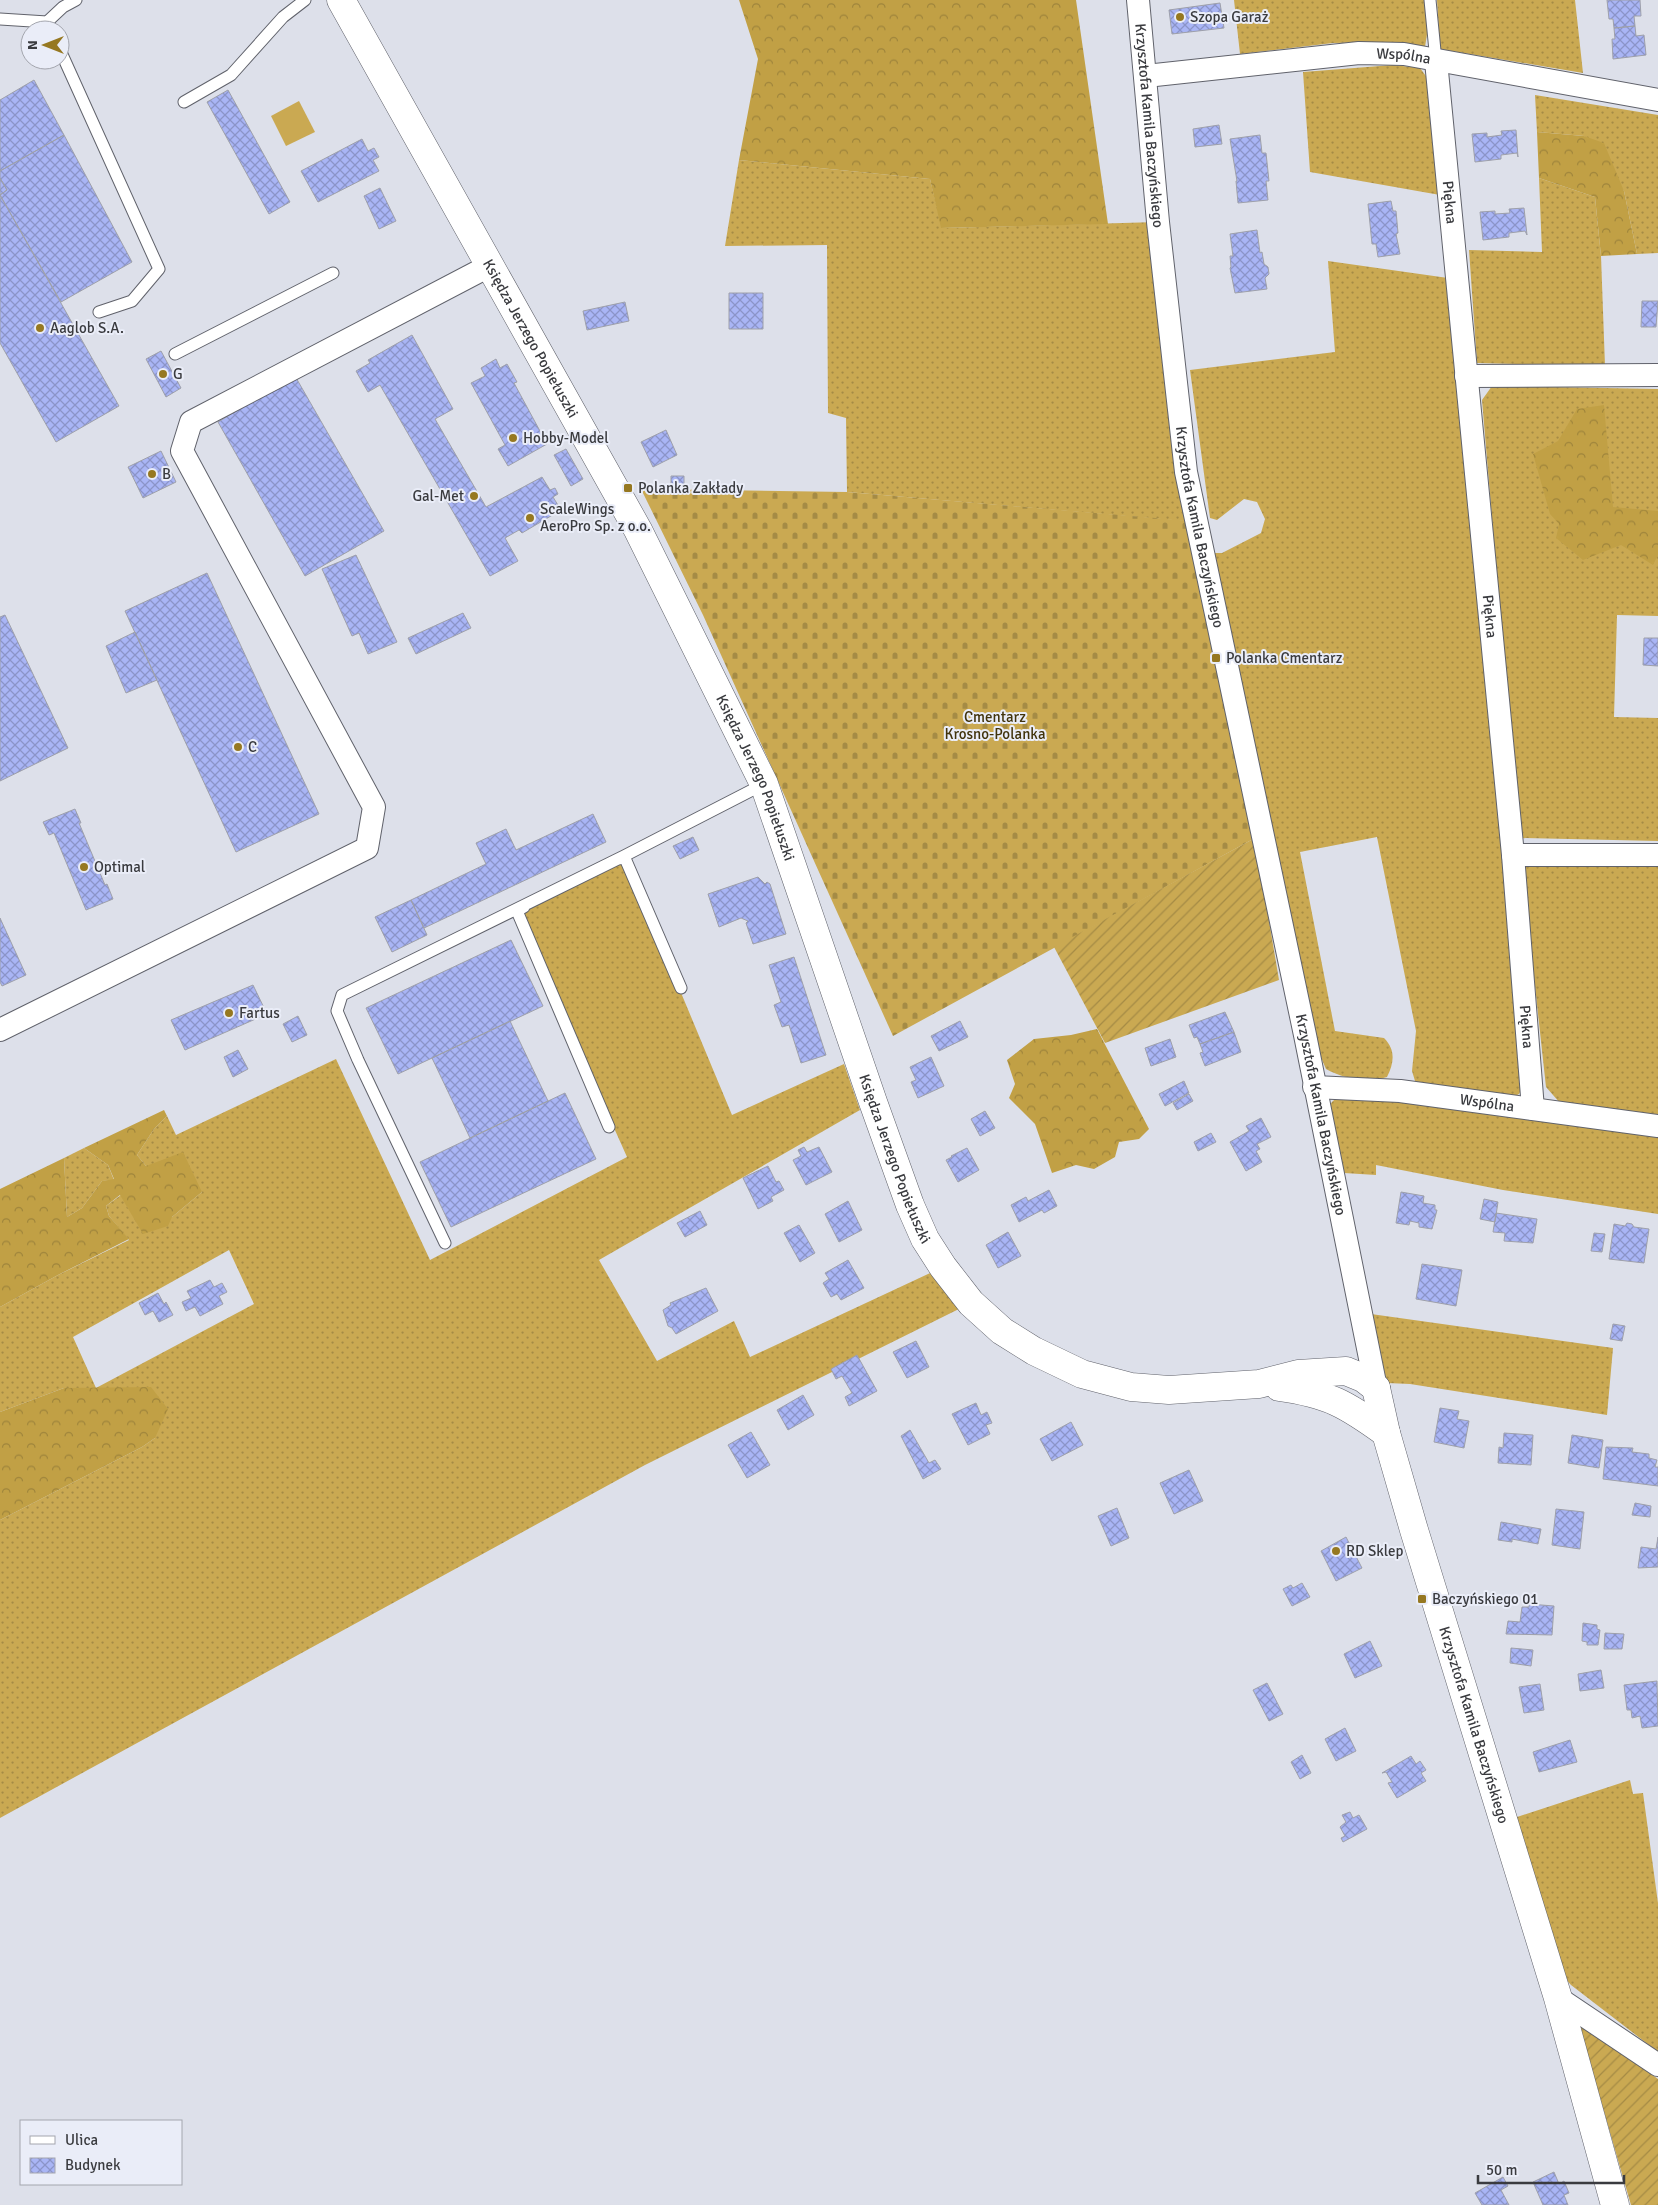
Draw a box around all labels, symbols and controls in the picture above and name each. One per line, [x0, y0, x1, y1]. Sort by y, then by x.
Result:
place label: Szopa Garaż [1190, 8, 1269, 26]
marker: Szopa Garaż [1174, 11, 1186, 23]
north arrow [20, 20, 70, 70]
street label: Krzysztofa Kamila Baczyńskiego [1131, 22, 1168, 229]
text: N [24, 40, 41, 50]
street label: Wspólna [1376, 44, 1432, 68]
street label: Piękna [1439, 180, 1461, 225]
street label: Księdza Jerzego Popiełuszki [479, 256, 582, 421]
place label: Aaglob S.A. [50, 319, 124, 337]
marker: Aaglob S.A. [34, 322, 46, 334]
place label: G [173, 365, 183, 383]
marker: G [157, 368, 169, 380]
street label: Krzysztofa Kamila Baczyńskiego [1172, 425, 1228, 630]
place label: Hobby-Model [523, 429, 609, 447]
marker: Hobby-Model [507, 432, 519, 444]
place label: B [162, 465, 171, 483]
marker: B [146, 468, 158, 480]
place label: Polanka Zakłady [638, 479, 743, 497]
marker: Polanka Zakłady [622, 482, 634, 494]
place label: Gal-Met [412, 487, 464, 505]
marker: Gal-Met [468, 490, 480, 502]
place label: ScaleWings AeroPro Sp. z o.o. [540, 500, 651, 535]
marker: ScaleWings AeroPro Sp. z o.o. [524, 512, 536, 524]
street label: Piękna [1479, 594, 1501, 639]
place label: Polanka Cmentarz [1226, 649, 1343, 667]
marker: Polanka Cmentarz [1210, 652, 1222, 664]
street label: Księdza Jerzego Popiełuszki [712, 692, 799, 863]
park label: Cmentarz Krosno-Polanka [944, 708, 1046, 743]
place label: C [248, 738, 257, 756]
marker: C [232, 741, 244, 753]
place label: Optimal [94, 858, 145, 876]
marker: Optimal [78, 861, 90, 873]
place label: Fartus [239, 1004, 280, 1022]
street label: Piękna [1516, 1004, 1537, 1049]
marker: Fartus [223, 1007, 235, 1019]
street label: Krzysztofa Kamila Baczyńskiego [1292, 1012, 1350, 1217]
street label: Księdza Jerzego Popiełuszki [855, 1072, 935, 1247]
street label: Wspólna [1459, 1090, 1515, 1115]
place label: RD Sklep [1346, 1542, 1403, 1560]
marker: RD Sklep [1330, 1545, 1342, 1557]
place label: Baczyńskiego 01 [1432, 1590, 1538, 1608]
marker: Baczyńskiego 01 [1416, 1593, 1428, 1605]
street label: Krzysztofa Kamila Baczyńskiego [1435, 1624, 1513, 1826]
legend [20, 2120, 182, 2185]
text: Ulica [65, 2131, 98, 2149]
scale bar [1478, 2152, 1624, 2184]
text: Budynek [65, 2156, 121, 2174]
text: 50 m [1486, 2161, 1517, 2179]

